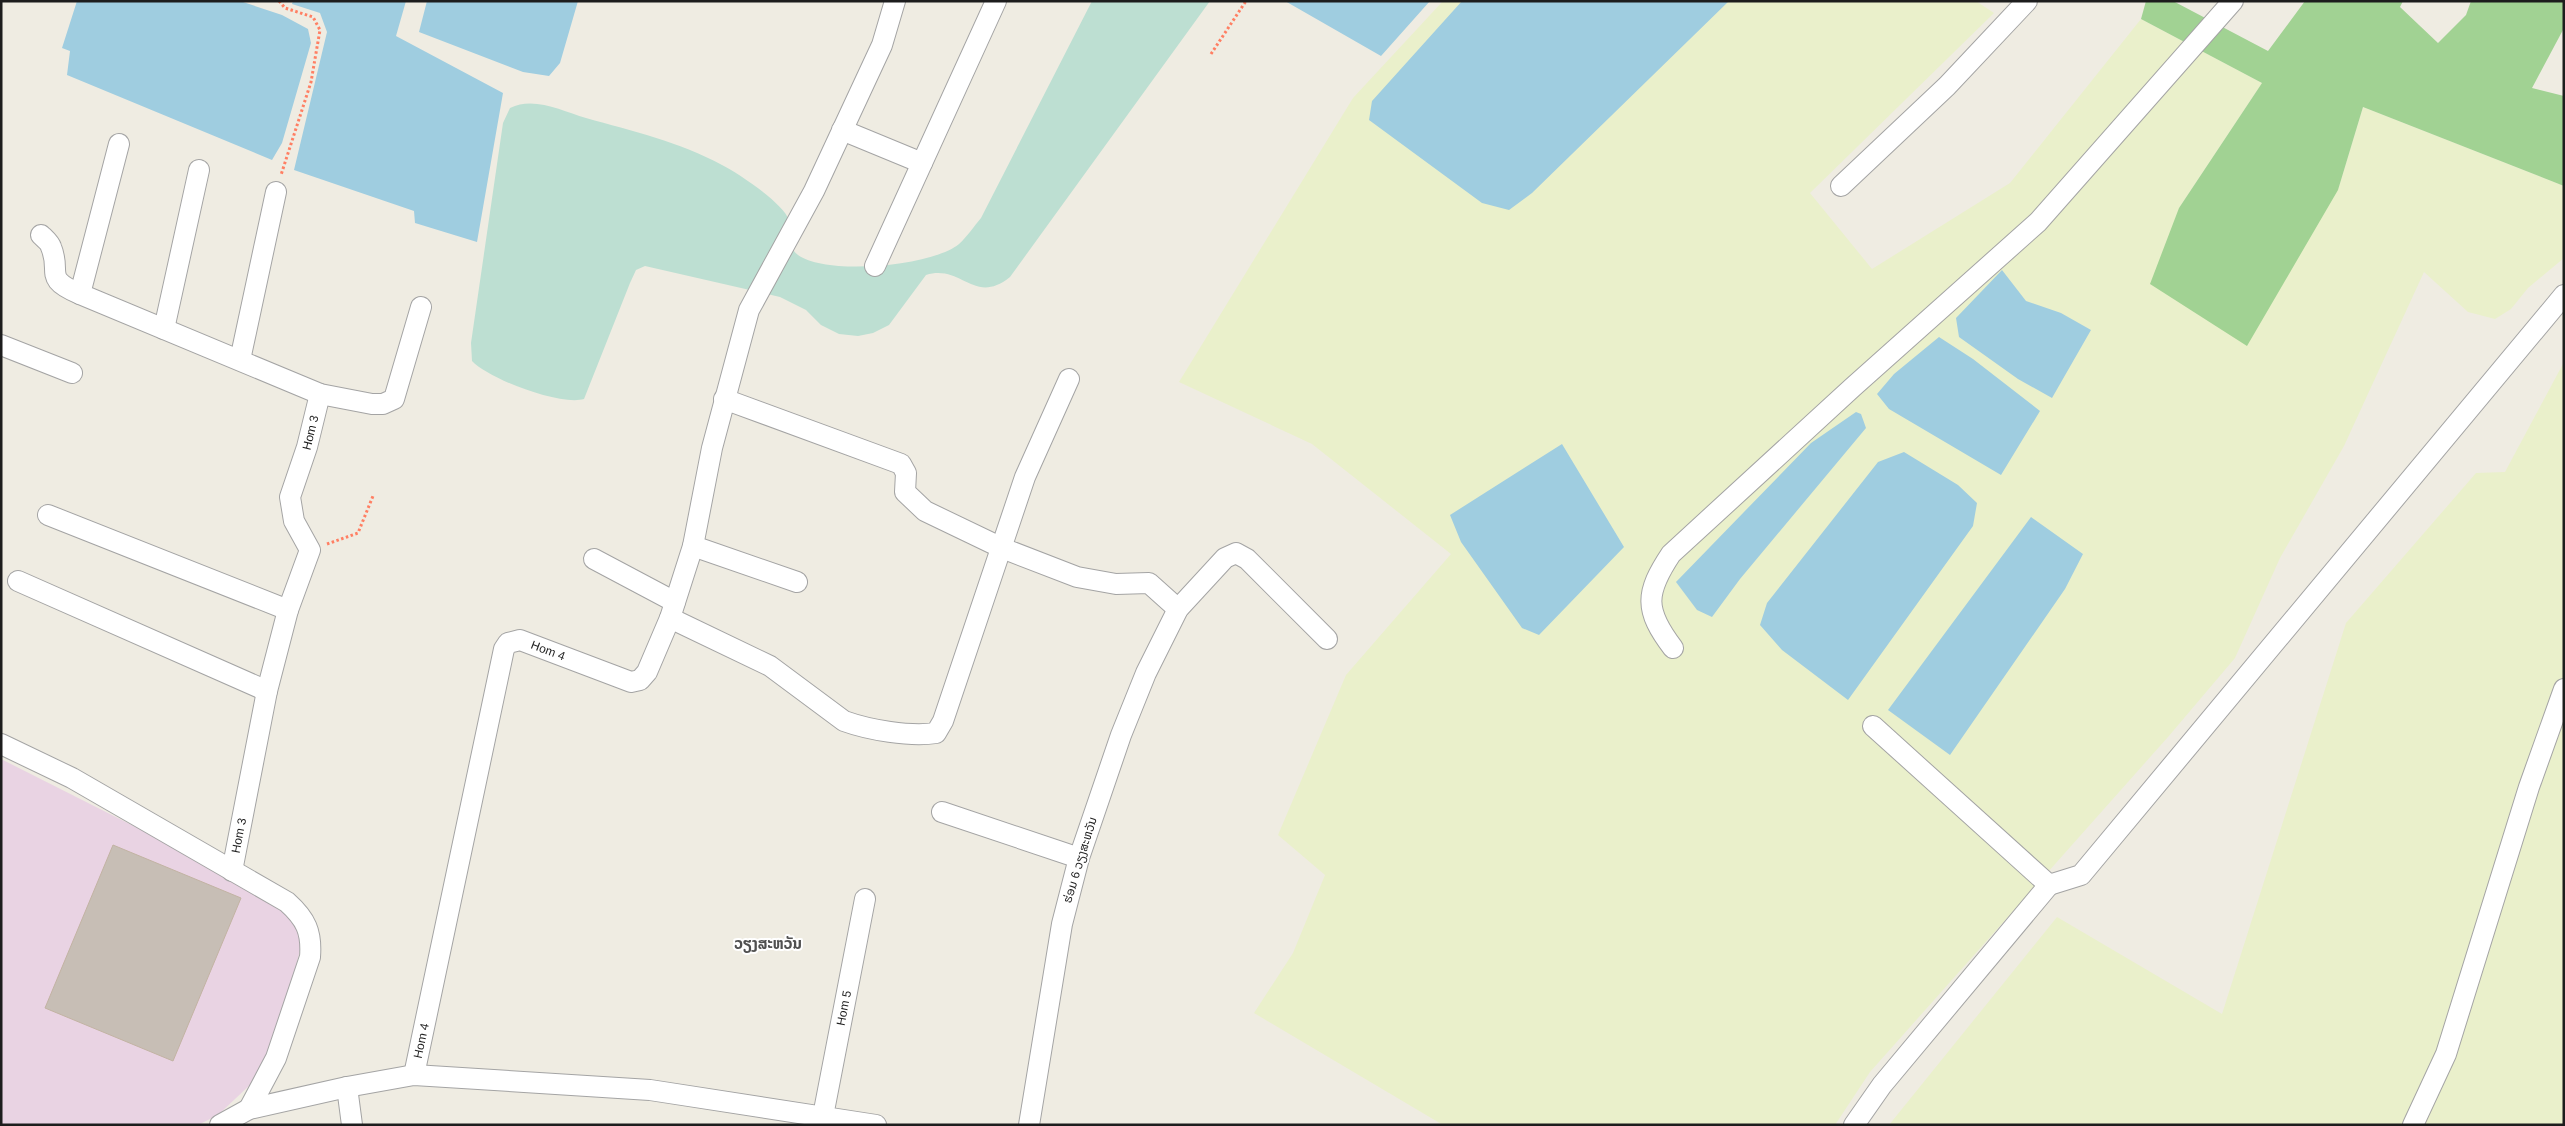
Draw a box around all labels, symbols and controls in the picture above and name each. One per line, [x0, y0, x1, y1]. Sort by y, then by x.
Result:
street label: Hom 3 [300, 413, 322, 451]
street label: Hom 4 [529, 638, 567, 664]
street label: ຮ່ອມ 6 ວຽງສະຫວັນ [1060, 815, 1100, 905]
street label: Hom 3 [229, 817, 249, 854]
district label: ວຽງສະຫວັນ [734, 935, 802, 953]
street label: Hom 5 [834, 989, 854, 1027]
street label: Hom 4 [411, 1022, 432, 1060]

